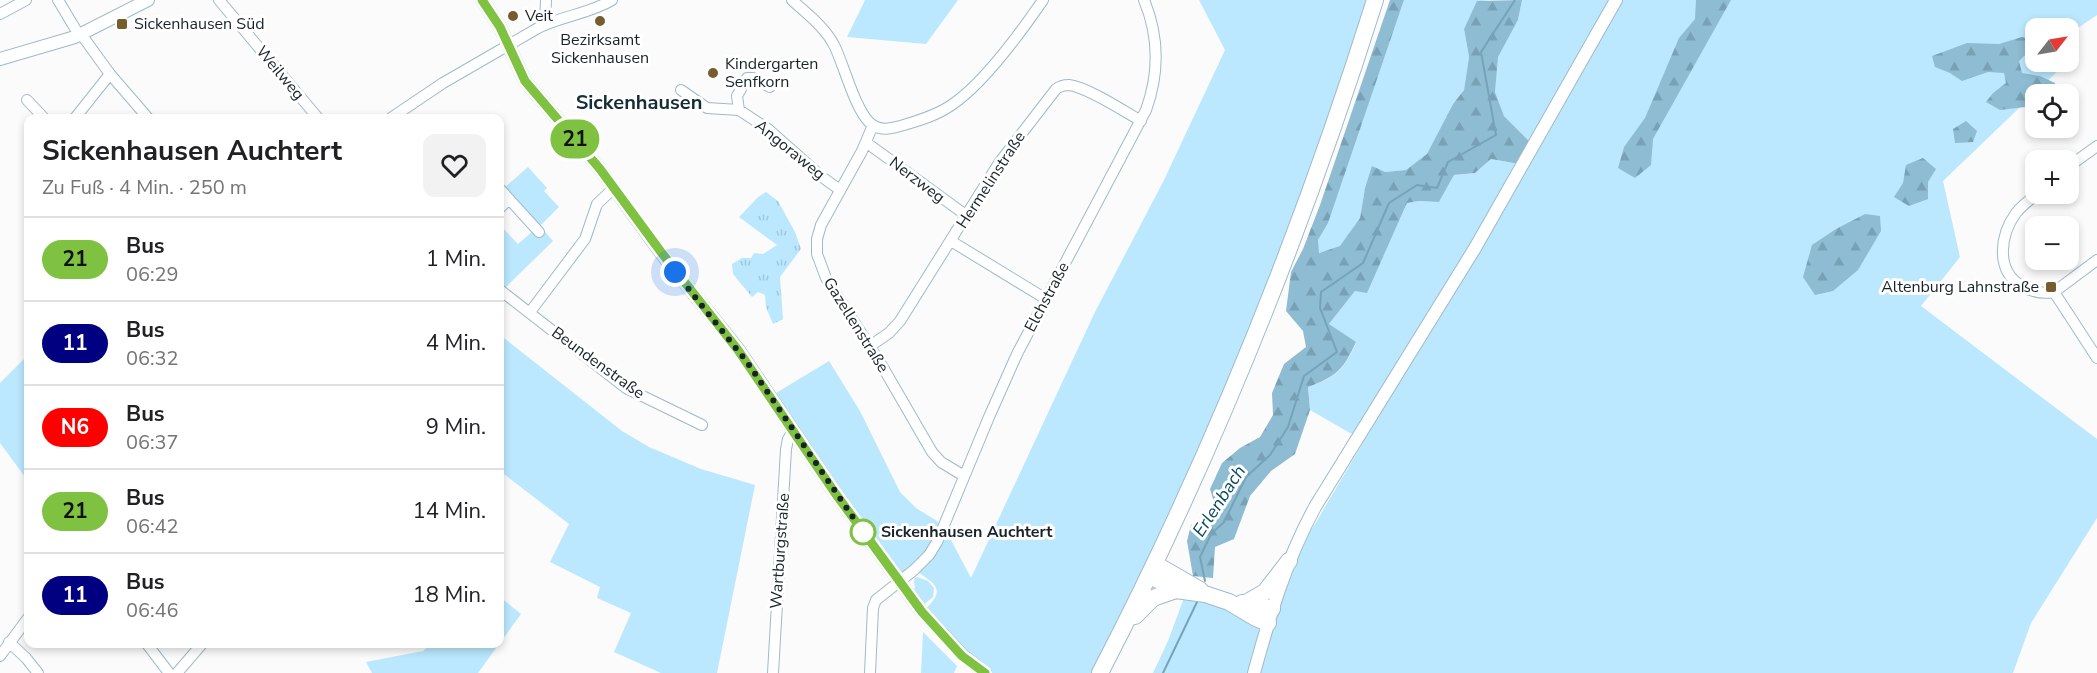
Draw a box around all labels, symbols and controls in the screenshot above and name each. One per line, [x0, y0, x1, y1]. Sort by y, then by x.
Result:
place label: Veit [524, 5, 553, 27]
marker: Veit [506, 9, 520, 23]
place label: Sickenhausen Süd [134, 13, 264, 35]
marker: Bezirksamt Sickenhausen [593, 14, 607, 28]
marker: Sickenhausen Süd [115, 17, 129, 31]
north arrow [2025, 18, 2079, 72]
map controls [2025, 18, 2079, 270]
place label: Bezirksamt Sickenhausen [551, 29, 649, 69]
street label: Weilweg [251, 41, 309, 105]
place label: Kindergarten Senfkorn [725, 53, 818, 93]
marker: Kindergarten Senfkorn [706, 66, 720, 80]
button: locate [2025, 84, 2079, 138]
district label: Sickenhausen [576, 89, 702, 116]
street label: Angoraweg [750, 115, 830, 185]
line badge: 21 [548, 120, 602, 158]
text: 21 [562, 125, 588, 153]
street label: Hermelinstraße [951, 127, 1031, 233]
text: Sickenhausen Auchtert [42, 132, 342, 170]
button: heart [423, 134, 486, 197]
button: + [2025, 150, 2079, 204]
street label: Nerzweg [885, 152, 949, 208]
text: Zu Fuß · 4 Min. · 250 m [42, 174, 247, 201]
button: − [2025, 216, 2079, 270]
text: Bus [126, 231, 165, 261]
text: 1 Min. [426, 244, 486, 274]
text: 21 [62, 245, 88, 273]
your location [660, 257, 690, 287]
street label: Elchstraße [1019, 258, 1075, 336]
text: 06:29 [126, 261, 179, 288]
street label: Gazellenstraße [818, 273, 894, 377]
place label: Altenburg Lahnstraße [1881, 276, 2039, 298]
marker: Altenburg Lahnstraße [2044, 280, 2058, 294]
text: Bus [126, 315, 165, 345]
street label: Beundenstraße [547, 322, 649, 404]
text: 4 Min. [426, 328, 486, 358]
text: 11 [62, 329, 88, 357]
text: 06:32 [126, 345, 179, 372]
text: Bus [126, 399, 165, 429]
text: 9 Min. [426, 412, 486, 442]
text: N6 [61, 413, 89, 441]
text: 06:37 [126, 429, 179, 456]
water label: Erlenbach [1187, 461, 1251, 541]
text: Bus [126, 483, 165, 513]
street label: Wartburgstraße [765, 492, 795, 610]
text: 14 Min. [413, 496, 486, 526]
text: 21 [62, 497, 88, 525]
text: 06:42 [126, 513, 179, 540]
marker: Sickenhausen Auchtert [850, 519, 876, 545]
place label: Sickenhausen Auchtert [881, 521, 1053, 543]
text: Bus [126, 567, 165, 597]
text: 18 Min. [413, 580, 486, 610]
text: 11 [62, 581, 88, 609]
text: 06:46 [126, 597, 179, 624]

